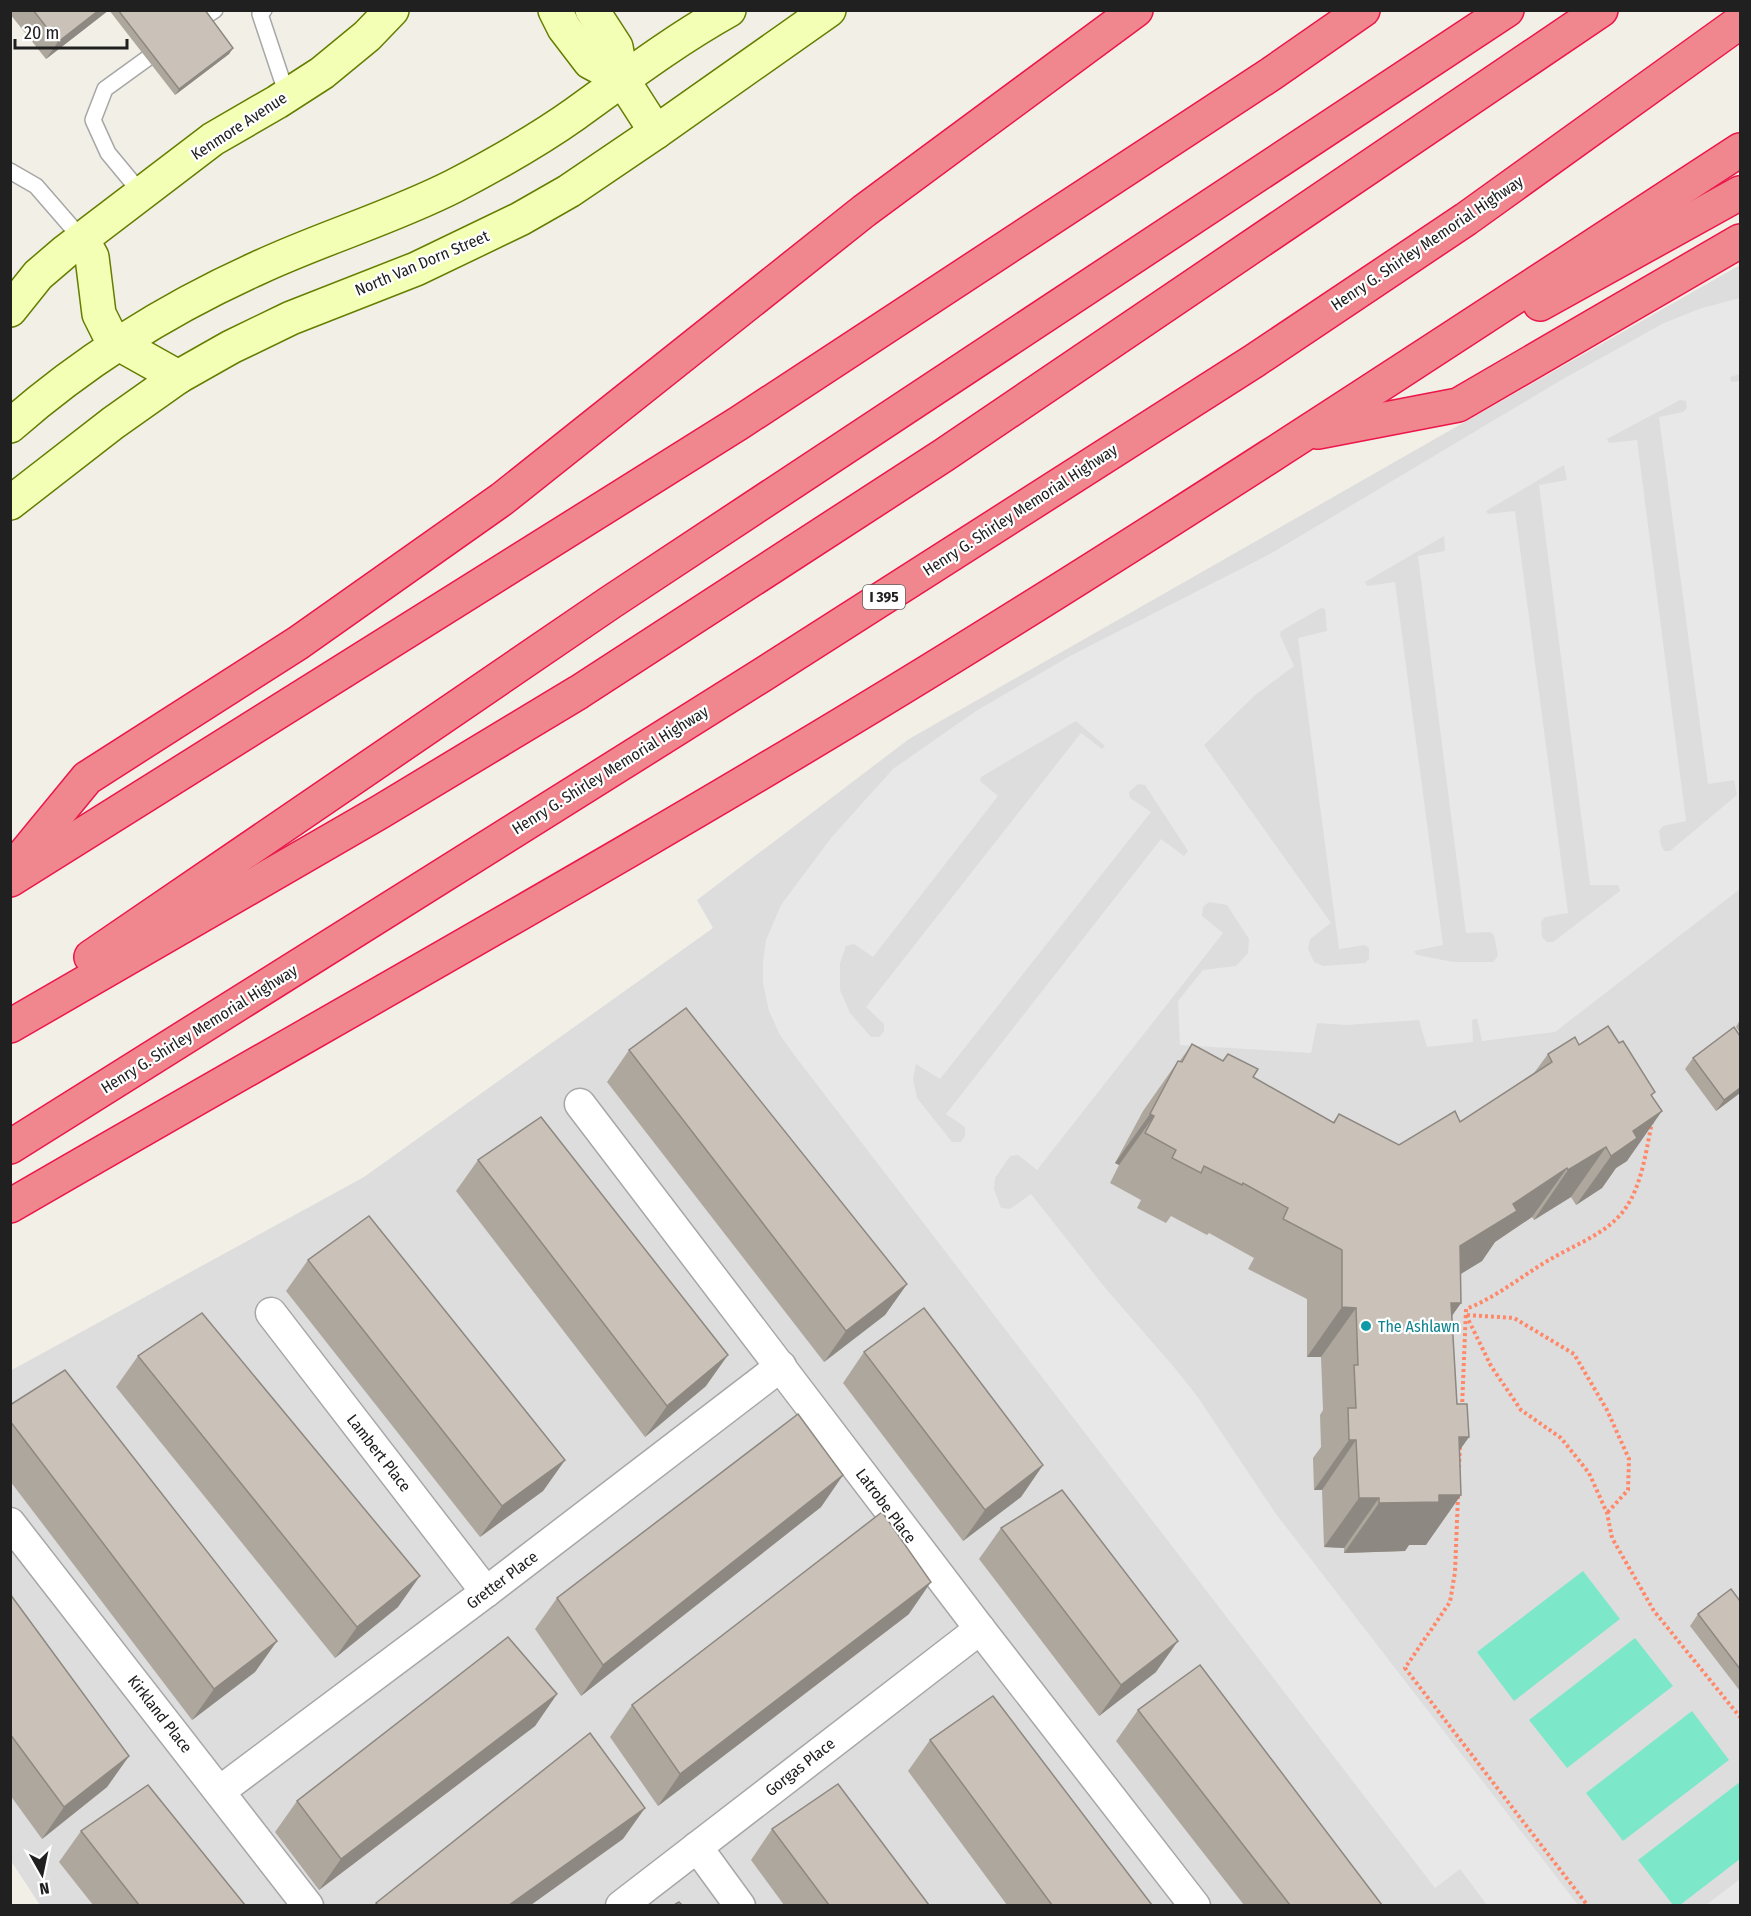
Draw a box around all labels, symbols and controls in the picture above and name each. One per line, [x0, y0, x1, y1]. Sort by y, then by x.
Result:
scale bar [15, 12, 128, 50]
text: 20 m [24, 22, 59, 44]
street label: Kenmore Avenue [188, 88, 290, 164]
street label: Henry G. Shirley Memorial Highway [1327, 171, 1527, 315]
street label: North Van Dorn Street [352, 226, 492, 300]
street label: Henry G. Shirley Memorial Highway [919, 440, 1121, 580]
road number: I 395 [863, 585, 905, 609]
street label: Henry G. Shirley Memorial Highway [508, 701, 712, 838]
street label: Henry G. Shirley Memorial Highway [97, 960, 301, 1097]
place label: The Ashlawn [1378, 1317, 1460, 1336]
marker: The Ashlawn [1359, 1319, 1373, 1333]
street label: Lambert Place [343, 1411, 415, 1495]
street label: Latrobe Place [852, 1465, 920, 1547]
street label: Gretter Place [463, 1547, 541, 1613]
street label: Kirkland Place [124, 1672, 196, 1757]
street label: Gorgas Place [761, 1734, 839, 1800]
north arrow [12, 1844, 72, 1904]
text: N [38, 1878, 50, 1898]

